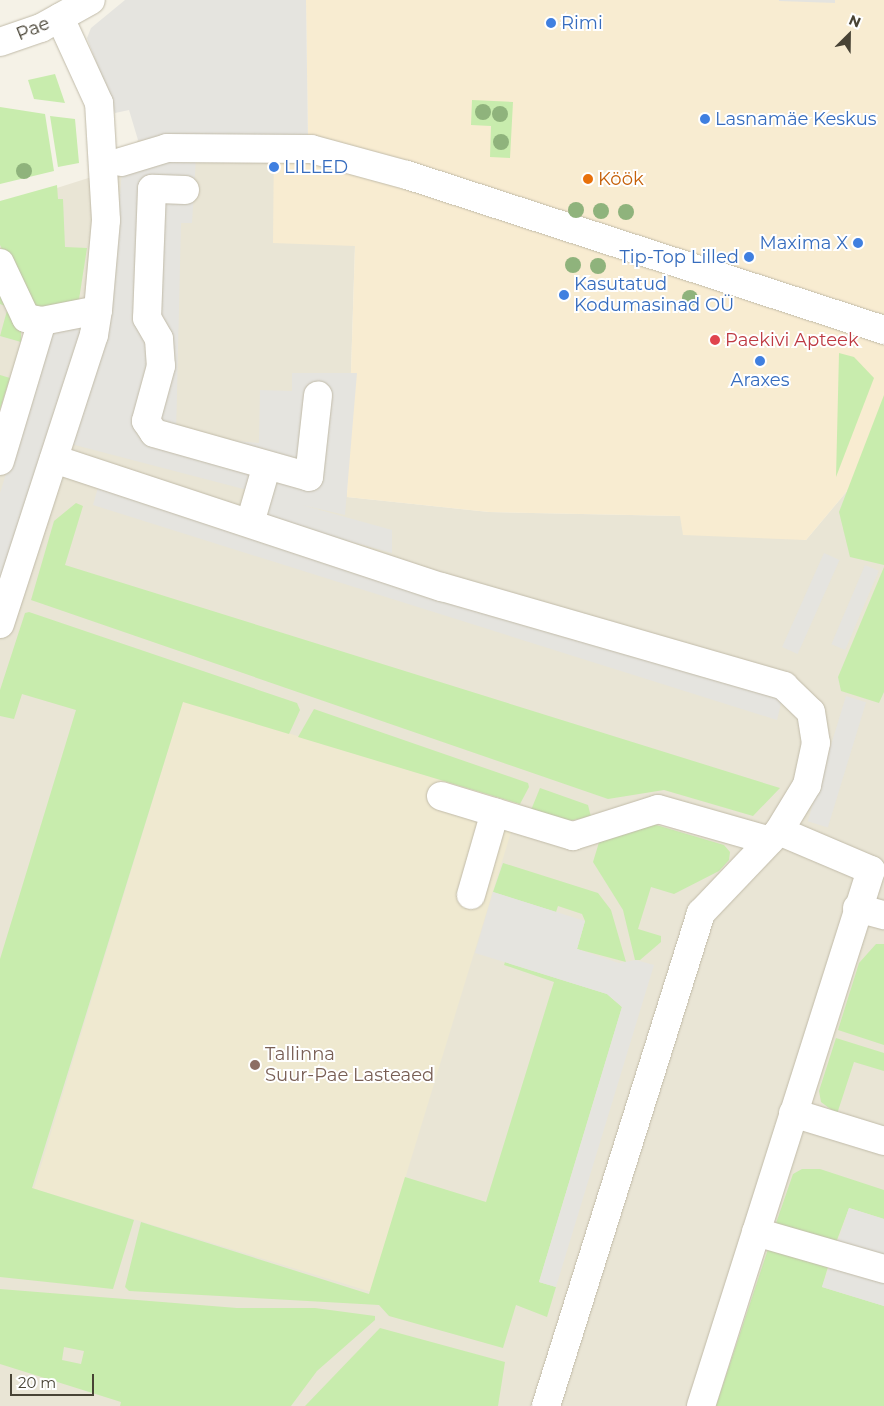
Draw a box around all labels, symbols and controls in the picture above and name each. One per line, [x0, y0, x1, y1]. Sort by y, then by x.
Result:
north arrow [824, 10, 874, 60]
text: N [846, 11, 864, 32]
place label: Rimi [561, 12, 603, 34]
street label: Pae [13, 13, 53, 45]
marker: Rimi [545, 17, 557, 29]
place label: Lasnamäe Keskus [715, 108, 877, 130]
marker: Lasnamäe Keskus [699, 113, 711, 125]
place label: LILLED [284, 156, 348, 178]
marker: LILLED [268, 161, 280, 173]
place label: Köök [598, 168, 644, 190]
marker: Köök [582, 173, 594, 185]
place label: Maxima X [759, 232, 848, 254]
marker: Maxima X [852, 237, 864, 249]
place label: Tip-Top Lilled [619, 246, 739, 268]
marker: Tip-Top Lilled [743, 251, 755, 263]
place label: Kasutatud Kodumasinad OÜ [574, 274, 734, 316]
marker: Kasutatud Kodumasinad OÜ [558, 289, 570, 301]
place label: Paekivi Apteek [725, 329, 859, 351]
marker: Paekivi Apteek [709, 334, 721, 346]
marker: Araxes [754, 355, 766, 367]
place label: Araxes [731, 369, 789, 391]
place label: Tallinna Suur-Pae Lasteaed [265, 1044, 434, 1086]
marker: Tallinna Suur-Pae Lasteaed [249, 1059, 261, 1071]
scale bar [12, 1364, 96, 1396]
text: 20 m [18, 1373, 56, 1392]

